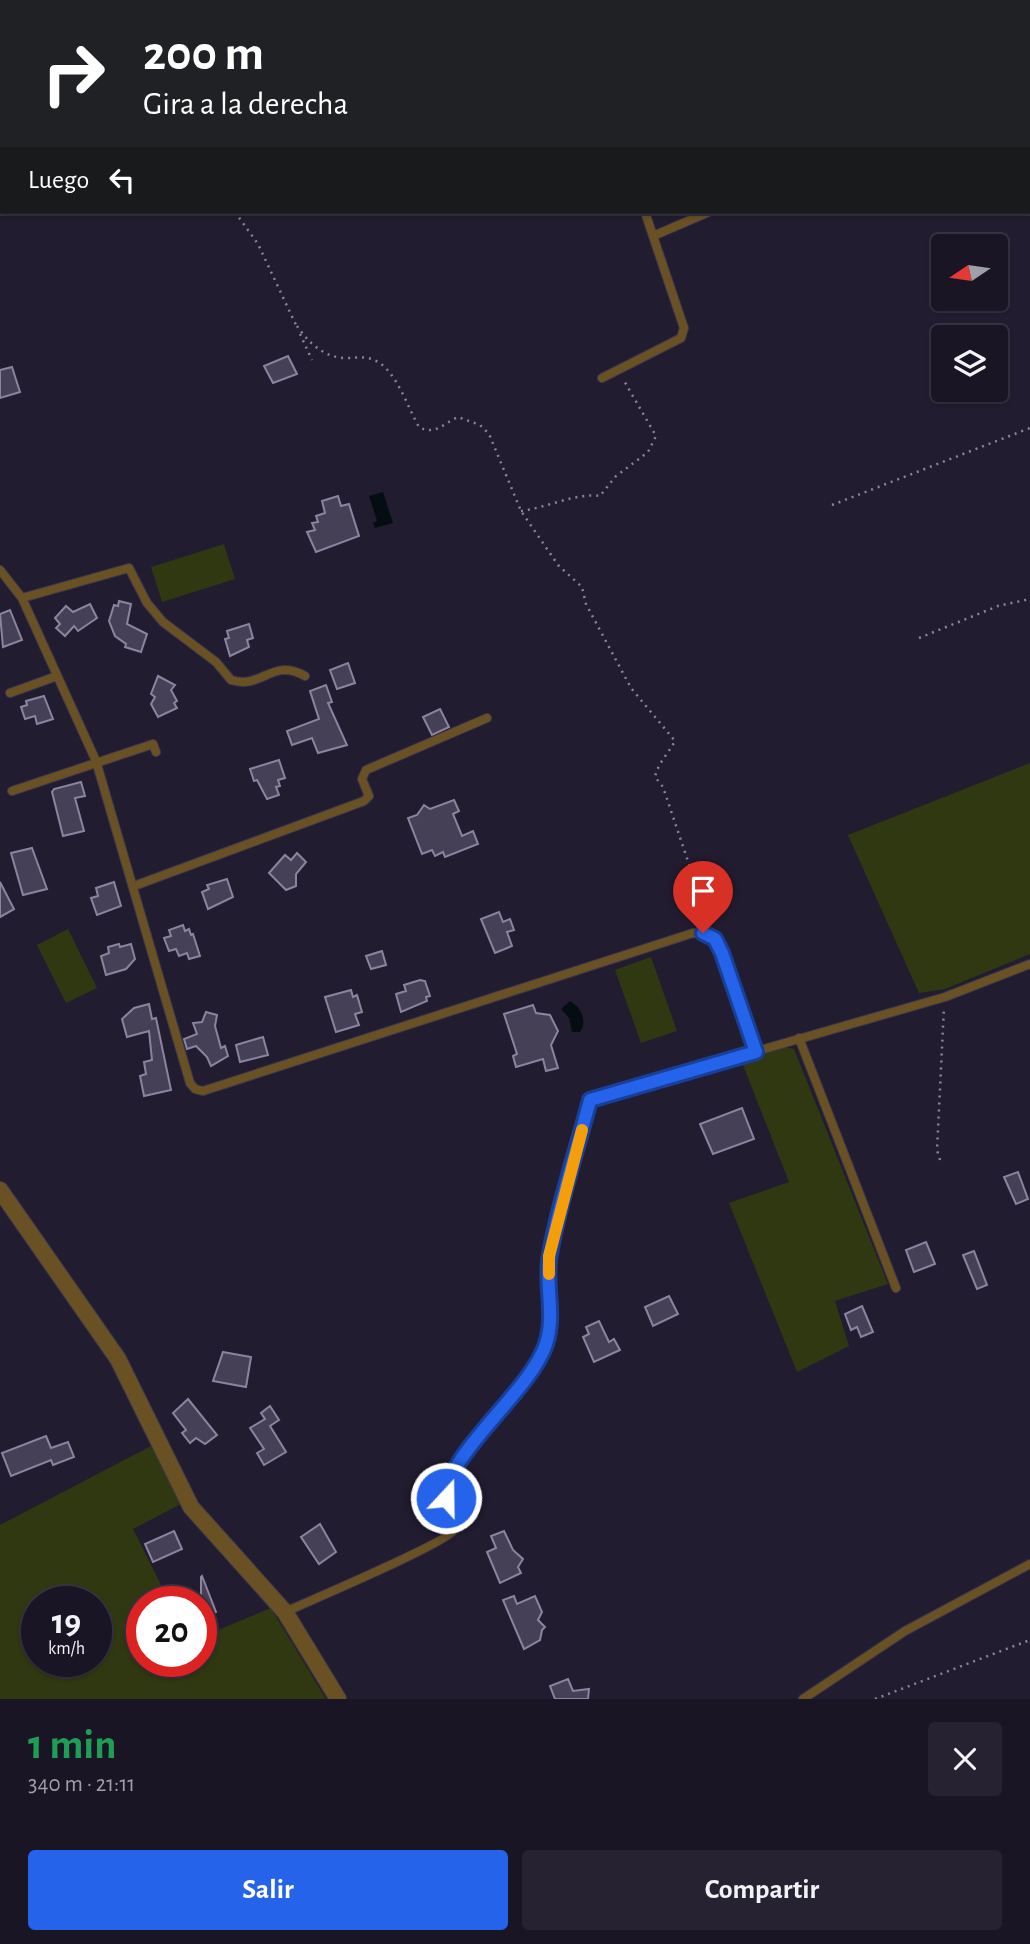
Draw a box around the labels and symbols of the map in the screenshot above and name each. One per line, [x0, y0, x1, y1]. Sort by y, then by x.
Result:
north arrow [931, 234, 1008, 312]
pin [673, 861, 733, 933]
position arrow [409, 1461, 483, 1535]
speed limit sign: 20 [126, 1586, 217, 1677]

